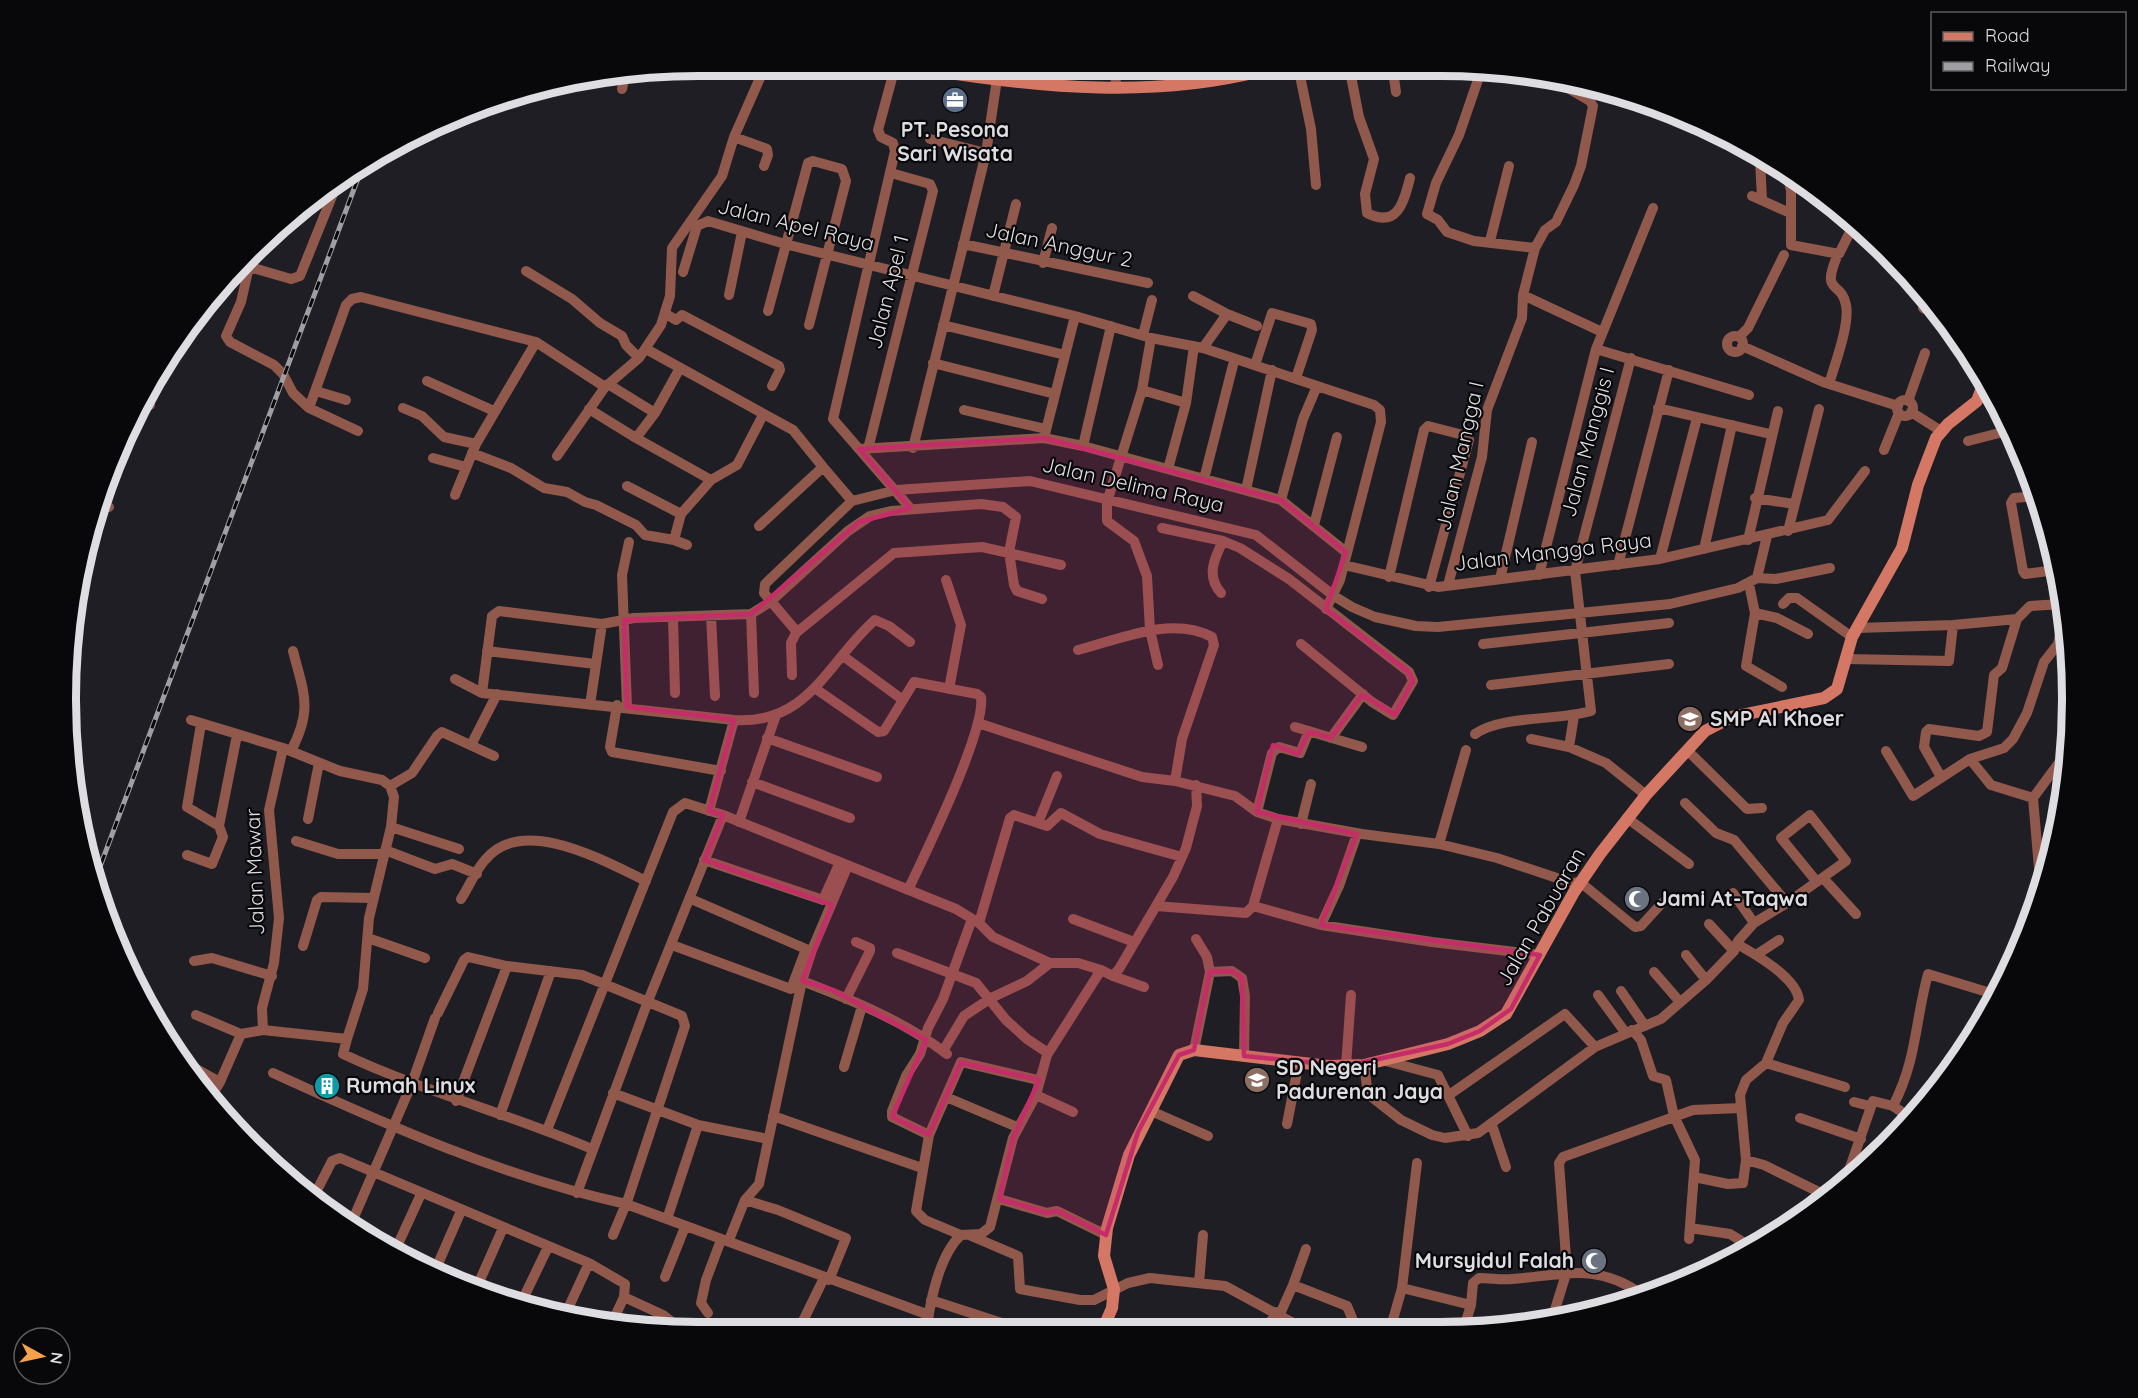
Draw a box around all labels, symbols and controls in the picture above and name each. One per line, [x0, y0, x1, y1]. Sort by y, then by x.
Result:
legend [1931, 12, 2126, 90]
text: Road [1985, 24, 2030, 47]
text: Railway [1985, 54, 2051, 77]
office icon: PT. Pesona Sari Wisata [940, 85, 970, 115]
place label: PT. Pesona Sari Wisata [897, 116, 1013, 166]
street label: Jalan Apel Raya [715, 192, 877, 256]
street label: Jalan Anggur 2 [983, 216, 1135, 272]
street label: Jalan Apel 1 [860, 232, 914, 352]
street label: Jalan Manggis I [1555, 364, 1620, 519]
street label: Jalan Mangga I [1429, 379, 1489, 533]
street label: Jalan Delima Raya [1040, 450, 1227, 518]
street label: Jalan Mangga Raya [1453, 526, 1653, 576]
school or university icon: SMP Al Khoer [1675, 704, 1705, 734]
place label: SMP Al Khoer [1710, 705, 1844, 731]
street label: Jalan Mawar [239, 808, 269, 936]
street label: Jalan Pabuaran [1490, 843, 1590, 990]
mosque icon: Jami At-Taqwa [1622, 884, 1652, 914]
place label: Jami At-Taqwa [1656, 885, 1808, 911]
place label: SD Negeri Padurenan Jaya [1276, 1054, 1443, 1104]
school or university icon: SD Negeri Padurenan Jaya [1242, 1065, 1272, 1095]
building icon: Rumah Linux [312, 1071, 342, 1101]
place label: Rumah Linux [346, 1072, 475, 1098]
mosque icon: Mursyidul Falah [1579, 1246, 1609, 1276]
place label: Mursyidul Falah [1415, 1247, 1574, 1273]
north arrow [12, 1326, 72, 1386]
text: N [46, 1351, 68, 1365]

